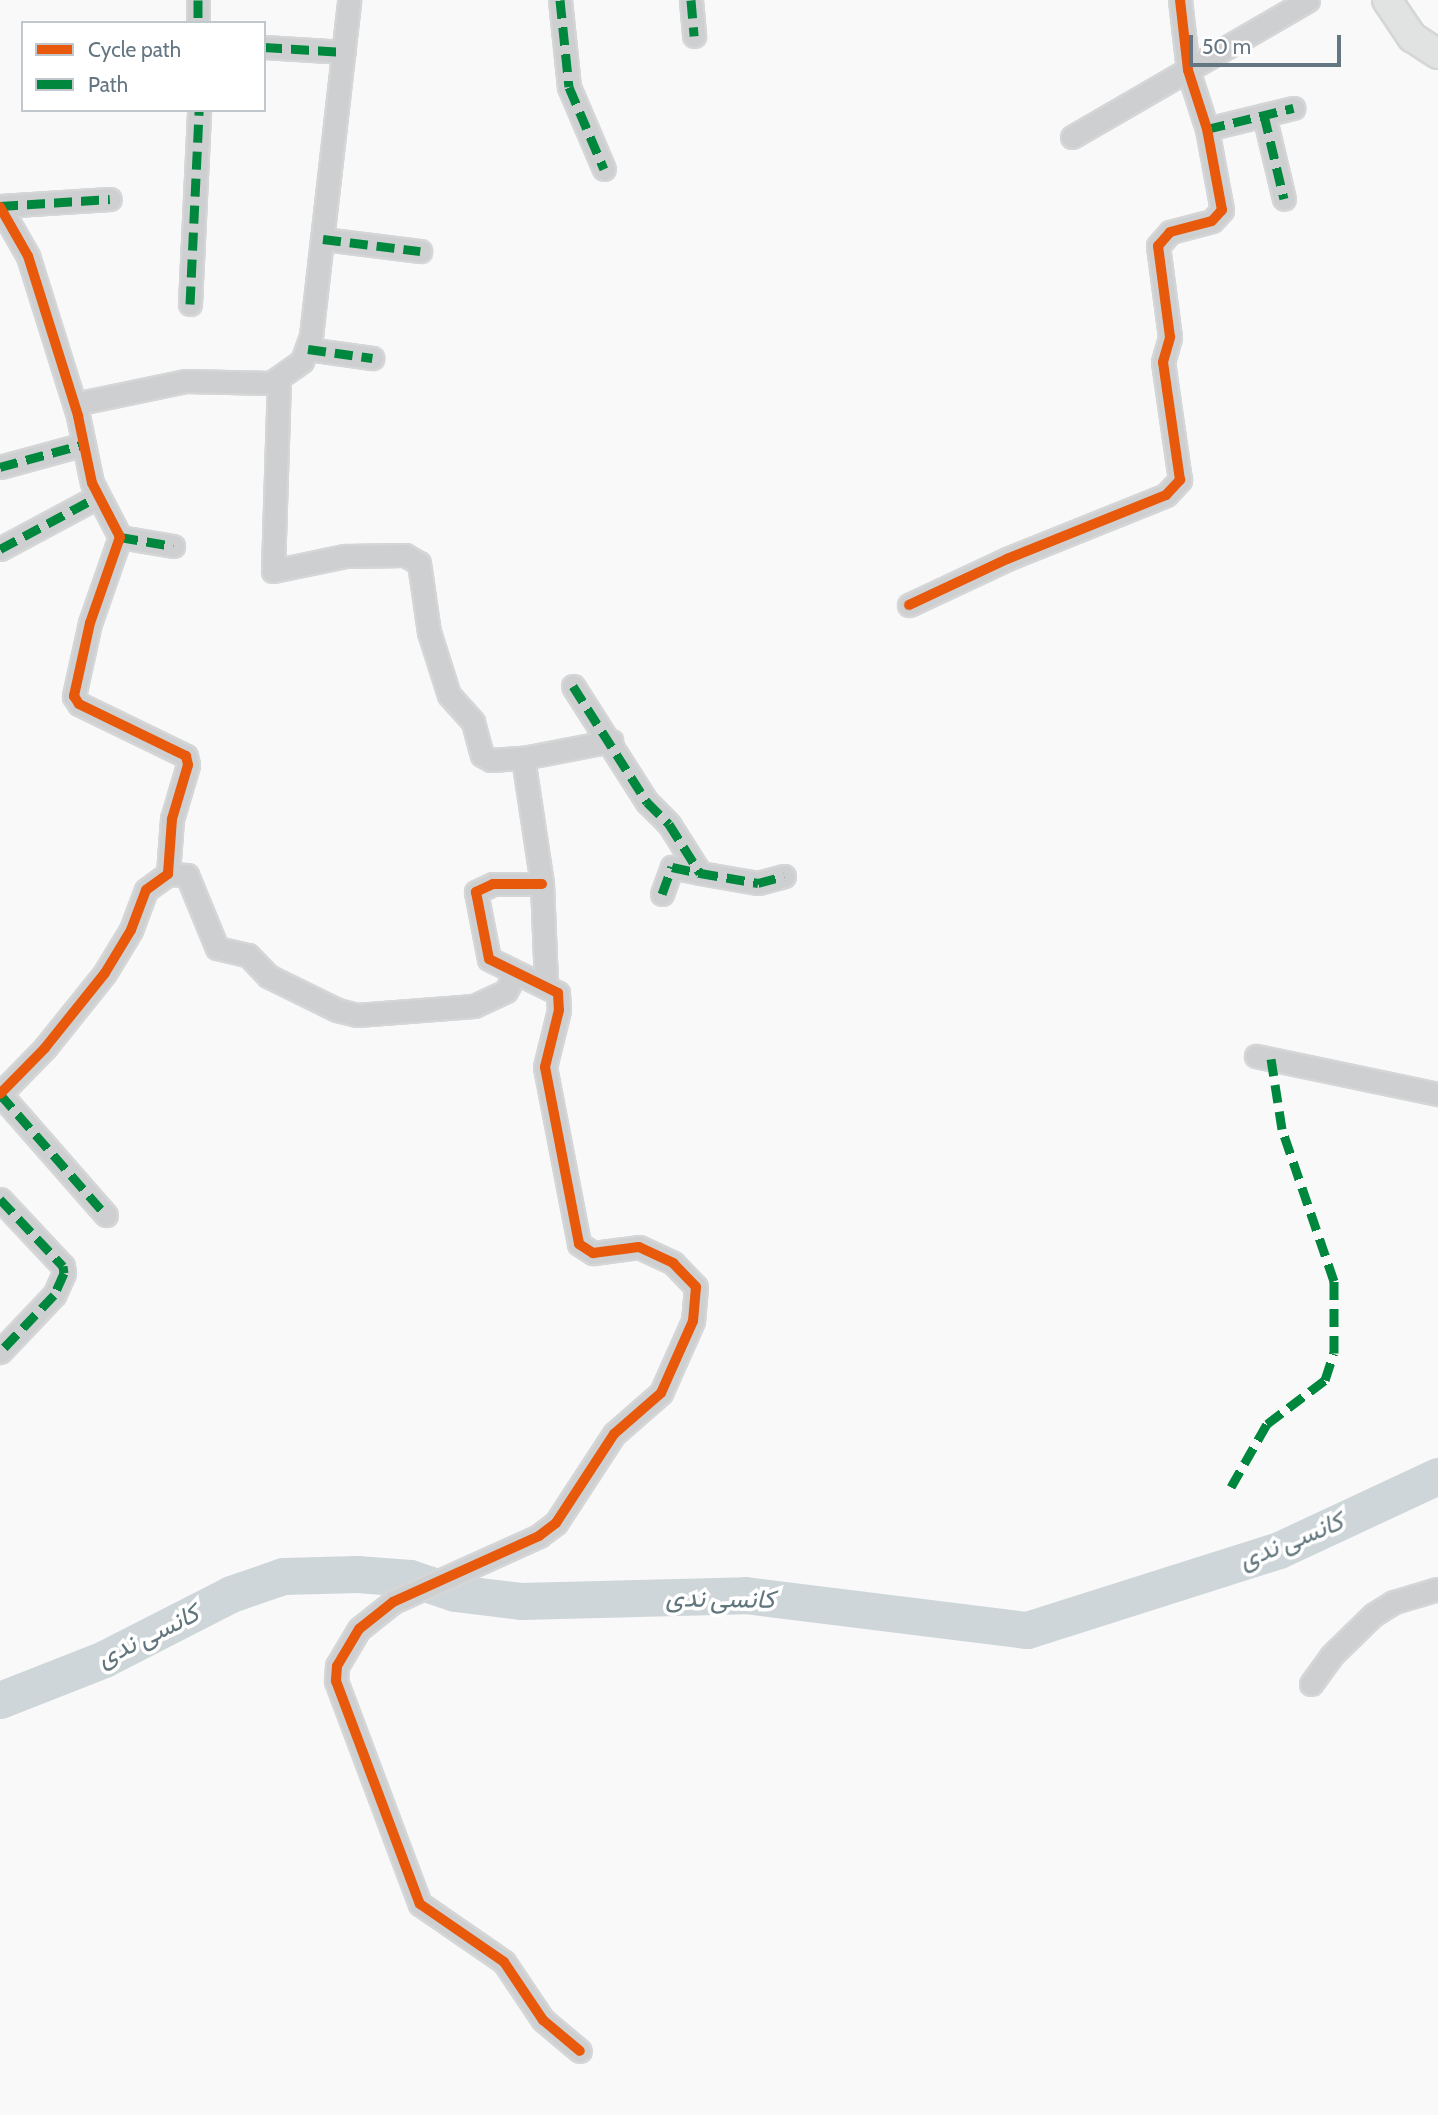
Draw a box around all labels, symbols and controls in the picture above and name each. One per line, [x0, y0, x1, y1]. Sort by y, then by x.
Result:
legend [21, 21, 266, 112]
scale bar [1193, 21, 1345, 65]
text: 50 m [1202, 34, 1251, 59]
text: Cycle path [88, 37, 181, 62]
text: Path [88, 72, 128, 97]
water label: کانسی ندی [1234, 1506, 1348, 1576]
water label: کانسی ندی [665, 1582, 775, 1616]
water label: کانسی ندی [92, 1598, 204, 1674]

